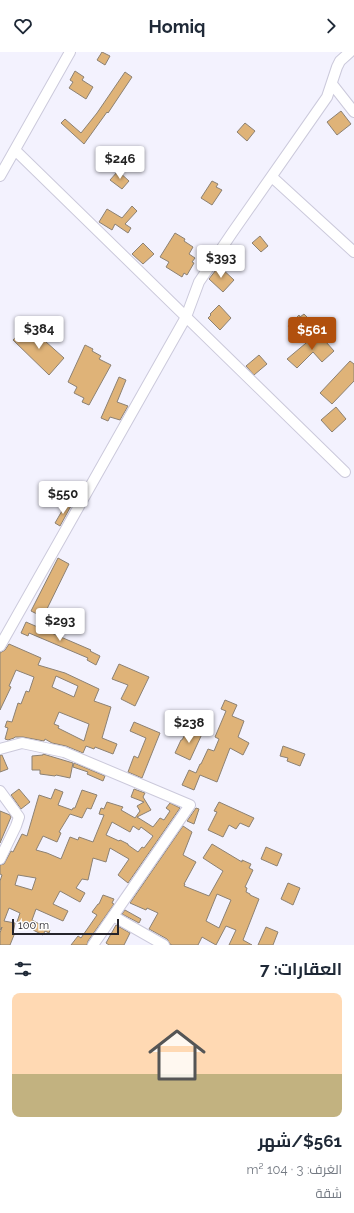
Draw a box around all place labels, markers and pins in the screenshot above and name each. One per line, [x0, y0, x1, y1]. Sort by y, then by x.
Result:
pin: $246 [96, 146, 144, 180]
pin: $393 [197, 245, 245, 279]
pin: $384 [15, 316, 63, 350]
pin: $561 [288, 317, 336, 351]
pin: $550 [39, 481, 87, 515]
pin: $293 [36, 608, 84, 642]
pin: $238 [165, 710, 213, 744]

